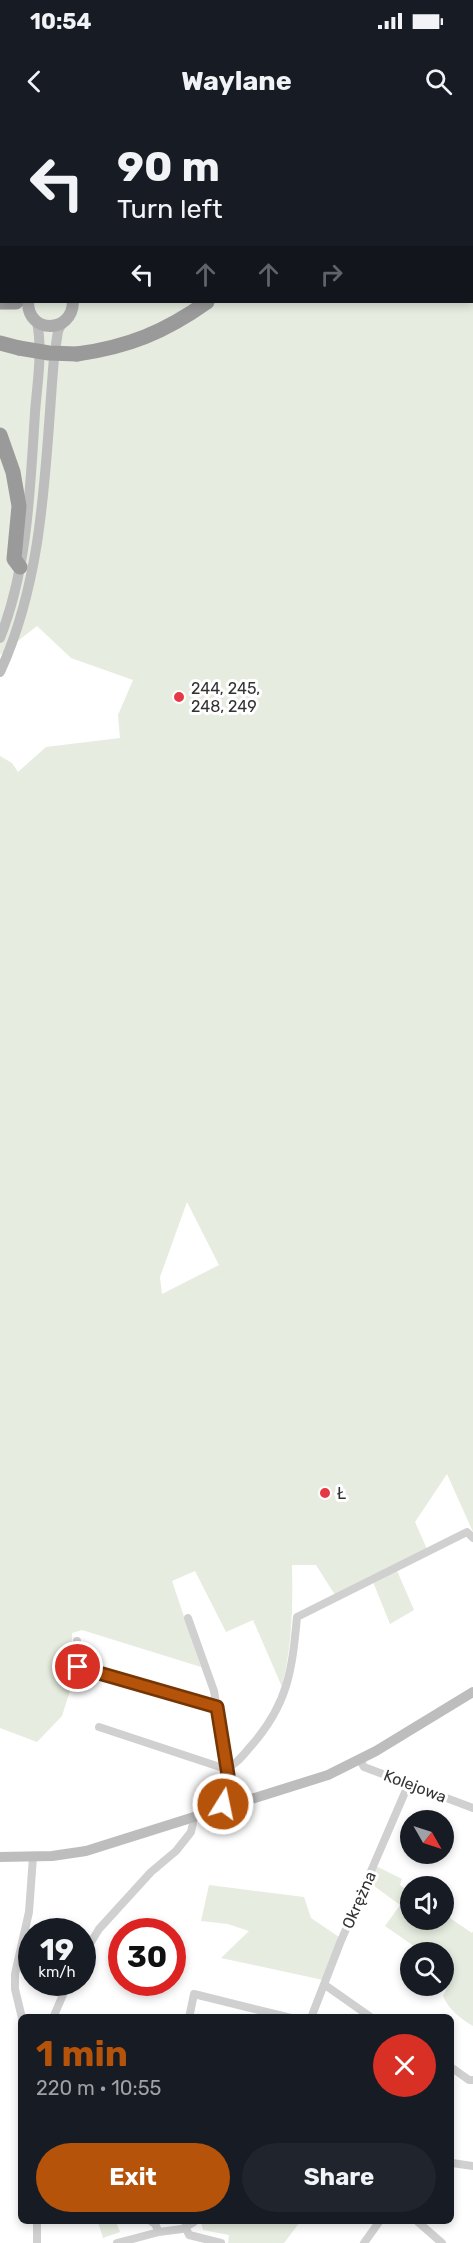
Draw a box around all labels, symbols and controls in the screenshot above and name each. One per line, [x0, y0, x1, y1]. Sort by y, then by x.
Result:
text: 10:54 [30, 8, 92, 35]
icon: back [18, 65, 51, 98]
text: Waylane [181, 65, 292, 97]
icon: search [422, 65, 455, 98]
text: 90 m [117, 142, 220, 192]
icon: left [18, 144, 96, 222]
text: Turn left [117, 193, 222, 225]
icon: left [126, 258, 159, 291]
icon: ahead [189, 258, 222, 291]
icon: ahead [252, 258, 285, 291]
icon: right [315, 258, 348, 291]
place label: 244, 245, 248, 249 [191, 679, 260, 716]
marker: 244, 245, 248, 249 [172, 690, 186, 704]
place label: Ł [337, 1484, 346, 1503]
marker: Ł [318, 1486, 332, 1500]
pin [52, 1641, 103, 1692]
icon: arrive [61, 1650, 94, 1683]
street label: Kolejowa [381, 1765, 449, 1807]
position arrow [191, 1772, 255, 1836]
north arrow [400, 1810, 454, 1864]
map controls [400, 1810, 454, 1996]
street label: Okrężna [338, 1868, 381, 1932]
button: sound [400, 1876, 454, 1930]
speed limit sign: 30 [108, 1918, 186, 1996]
text: 19 [40, 1932, 74, 1968]
button: search [400, 1942, 454, 1996]
text: km/h [38, 1963, 76, 1981]
text: 1 min [36, 2032, 128, 2075]
button: close [373, 2034, 436, 2097]
text: 220 m · 10:55 [36, 2076, 161, 2100]
button: Exit [36, 2143, 230, 2212]
button: Share [242, 2143, 436, 2212]

